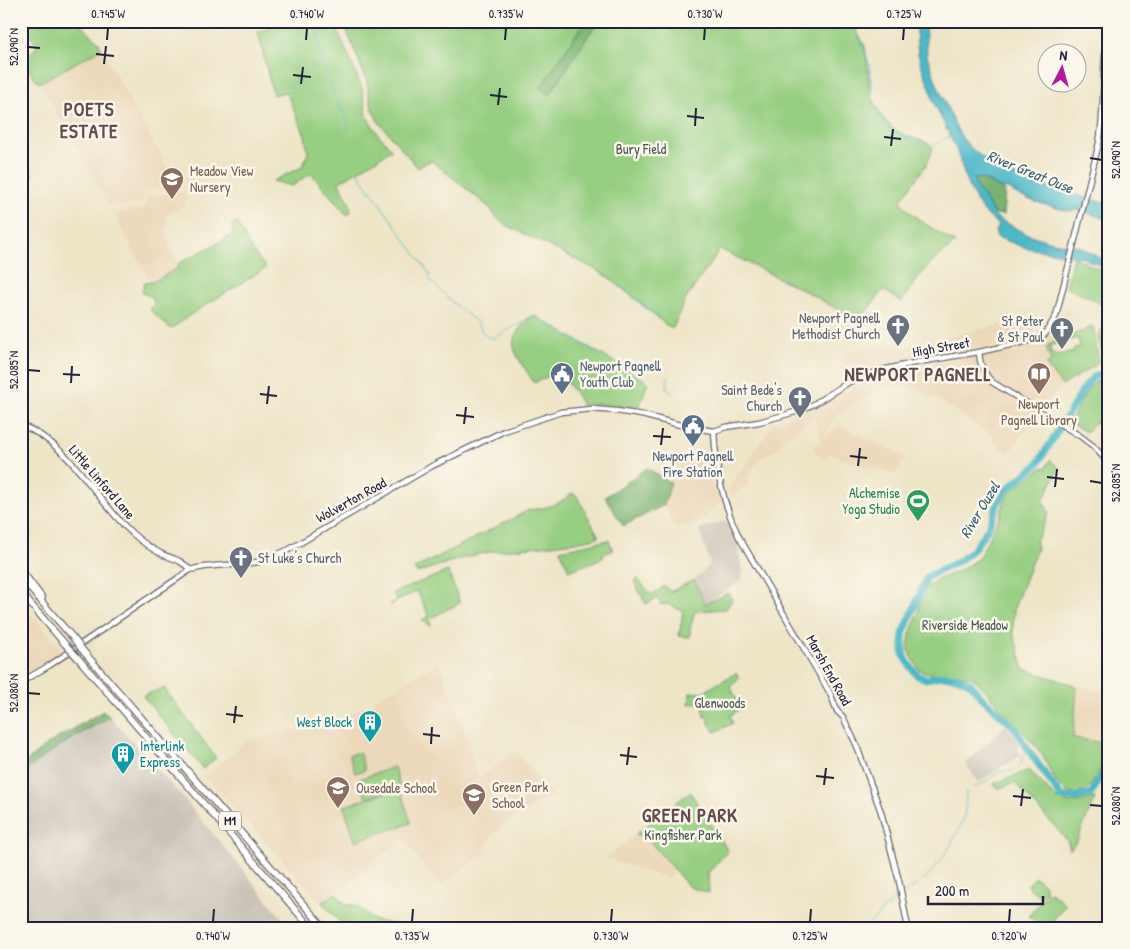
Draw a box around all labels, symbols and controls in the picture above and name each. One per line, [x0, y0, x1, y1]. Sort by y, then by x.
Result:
text: 0.745°W [91, 5, 125, 22]
text: 0.740°W [290, 5, 325, 22]
text: 0.735°W [489, 5, 524, 22]
text: 0.730°W [688, 5, 723, 22]
text: 0.725°W [887, 5, 922, 22]
text: 52.090°N [5, 28, 22, 66]
north arrow [1038, 42, 1088, 92]
text: N [1059, 45, 1069, 64]
district label: POETS ESTATE [60, 96, 118, 144]
park label: Bury Field [616, 139, 667, 159]
text: 52.090°N [1107, 141, 1124, 179]
water label: River Great Ouse [984, 145, 1077, 199]
place label: Meadow View Nursery [190, 161, 254, 197]
school or university icon: Meadow View Nursery [159, 166, 185, 200]
place label: Newport Pagnell Methodist Church [792, 308, 881, 343]
place label: St Peter & St Paul [997, 311, 1045, 346]
church icon: Newport Pagnell Methodist Church [885, 313, 911, 347]
church icon: St Peter & St Paul [1049, 316, 1075, 350]
street label: High Street [911, 332, 971, 362]
text: 52.085°N [5, 351, 22, 389]
place label: Newport Pagnell Youth Club [580, 356, 662, 391]
public building icon: Newport Pagnell Youth Club [549, 361, 575, 395]
district label: NEWPORT PAGNELL [845, 361, 991, 387]
library icon: Newport Pagnell Library [1026, 361, 1052, 395]
place label: Saint Bede's Church [721, 380, 782, 415]
church icon: Saint Bede's Church [787, 385, 813, 419]
place label: Newport Pagnell Library [1001, 394, 1077, 430]
public building icon: Newport Pagnell Fire Station [680, 413, 706, 447]
street label: Little Linford Lane [65, 441, 140, 523]
place label: Newport Pagnell Fire Station [653, 446, 734, 481]
text: 52.085°N [1107, 464, 1124, 502]
street label: Wolverton Road [312, 472, 390, 527]
water label: River Ouzel [955, 477, 1005, 542]
place label: Alchemise Yoga Studio [842, 483, 900, 519]
sports icon: Alchemise Yoga Studio [905, 488, 931, 522]
church icon: St Luke's Church [228, 545, 254, 579]
place label: St Luke's Church [258, 548, 342, 567]
park label: Riverside Meadow [922, 615, 1008, 634]
street label: Marsh End Road [802, 631, 857, 709]
text: 52.080°N [5, 674, 22, 712]
park label: Glenwoods [695, 693, 745, 712]
building icon: West Block [357, 709, 383, 743]
place label: West Block [297, 712, 352, 731]
place label: Interlink Express [140, 736, 185, 772]
building icon: Interlink Express [110, 741, 136, 775]
school or university icon: Ousedale School [325, 775, 351, 809]
place label: Green Park School [492, 777, 548, 812]
place label: Ousedale School [356, 778, 437, 797]
school or university icon: Green Park School [461, 782, 487, 816]
text: 52.080°N [1107, 787, 1124, 825]
district label: GREEN PARK [642, 802, 738, 828]
road number: M1 [219, 811, 241, 830]
park label: Kingfisher Park [644, 825, 722, 845]
scale bar [928, 874, 1042, 906]
text: 200 m [935, 880, 969, 901]
text: 0.740°W [196, 927, 231, 944]
text: 0.735°W [395, 927, 430, 944]
text: 0.730°W [594, 927, 629, 944]
text: 0.725°W [793, 927, 828, 944]
text: 0.720°W [991, 927, 1027, 944]

